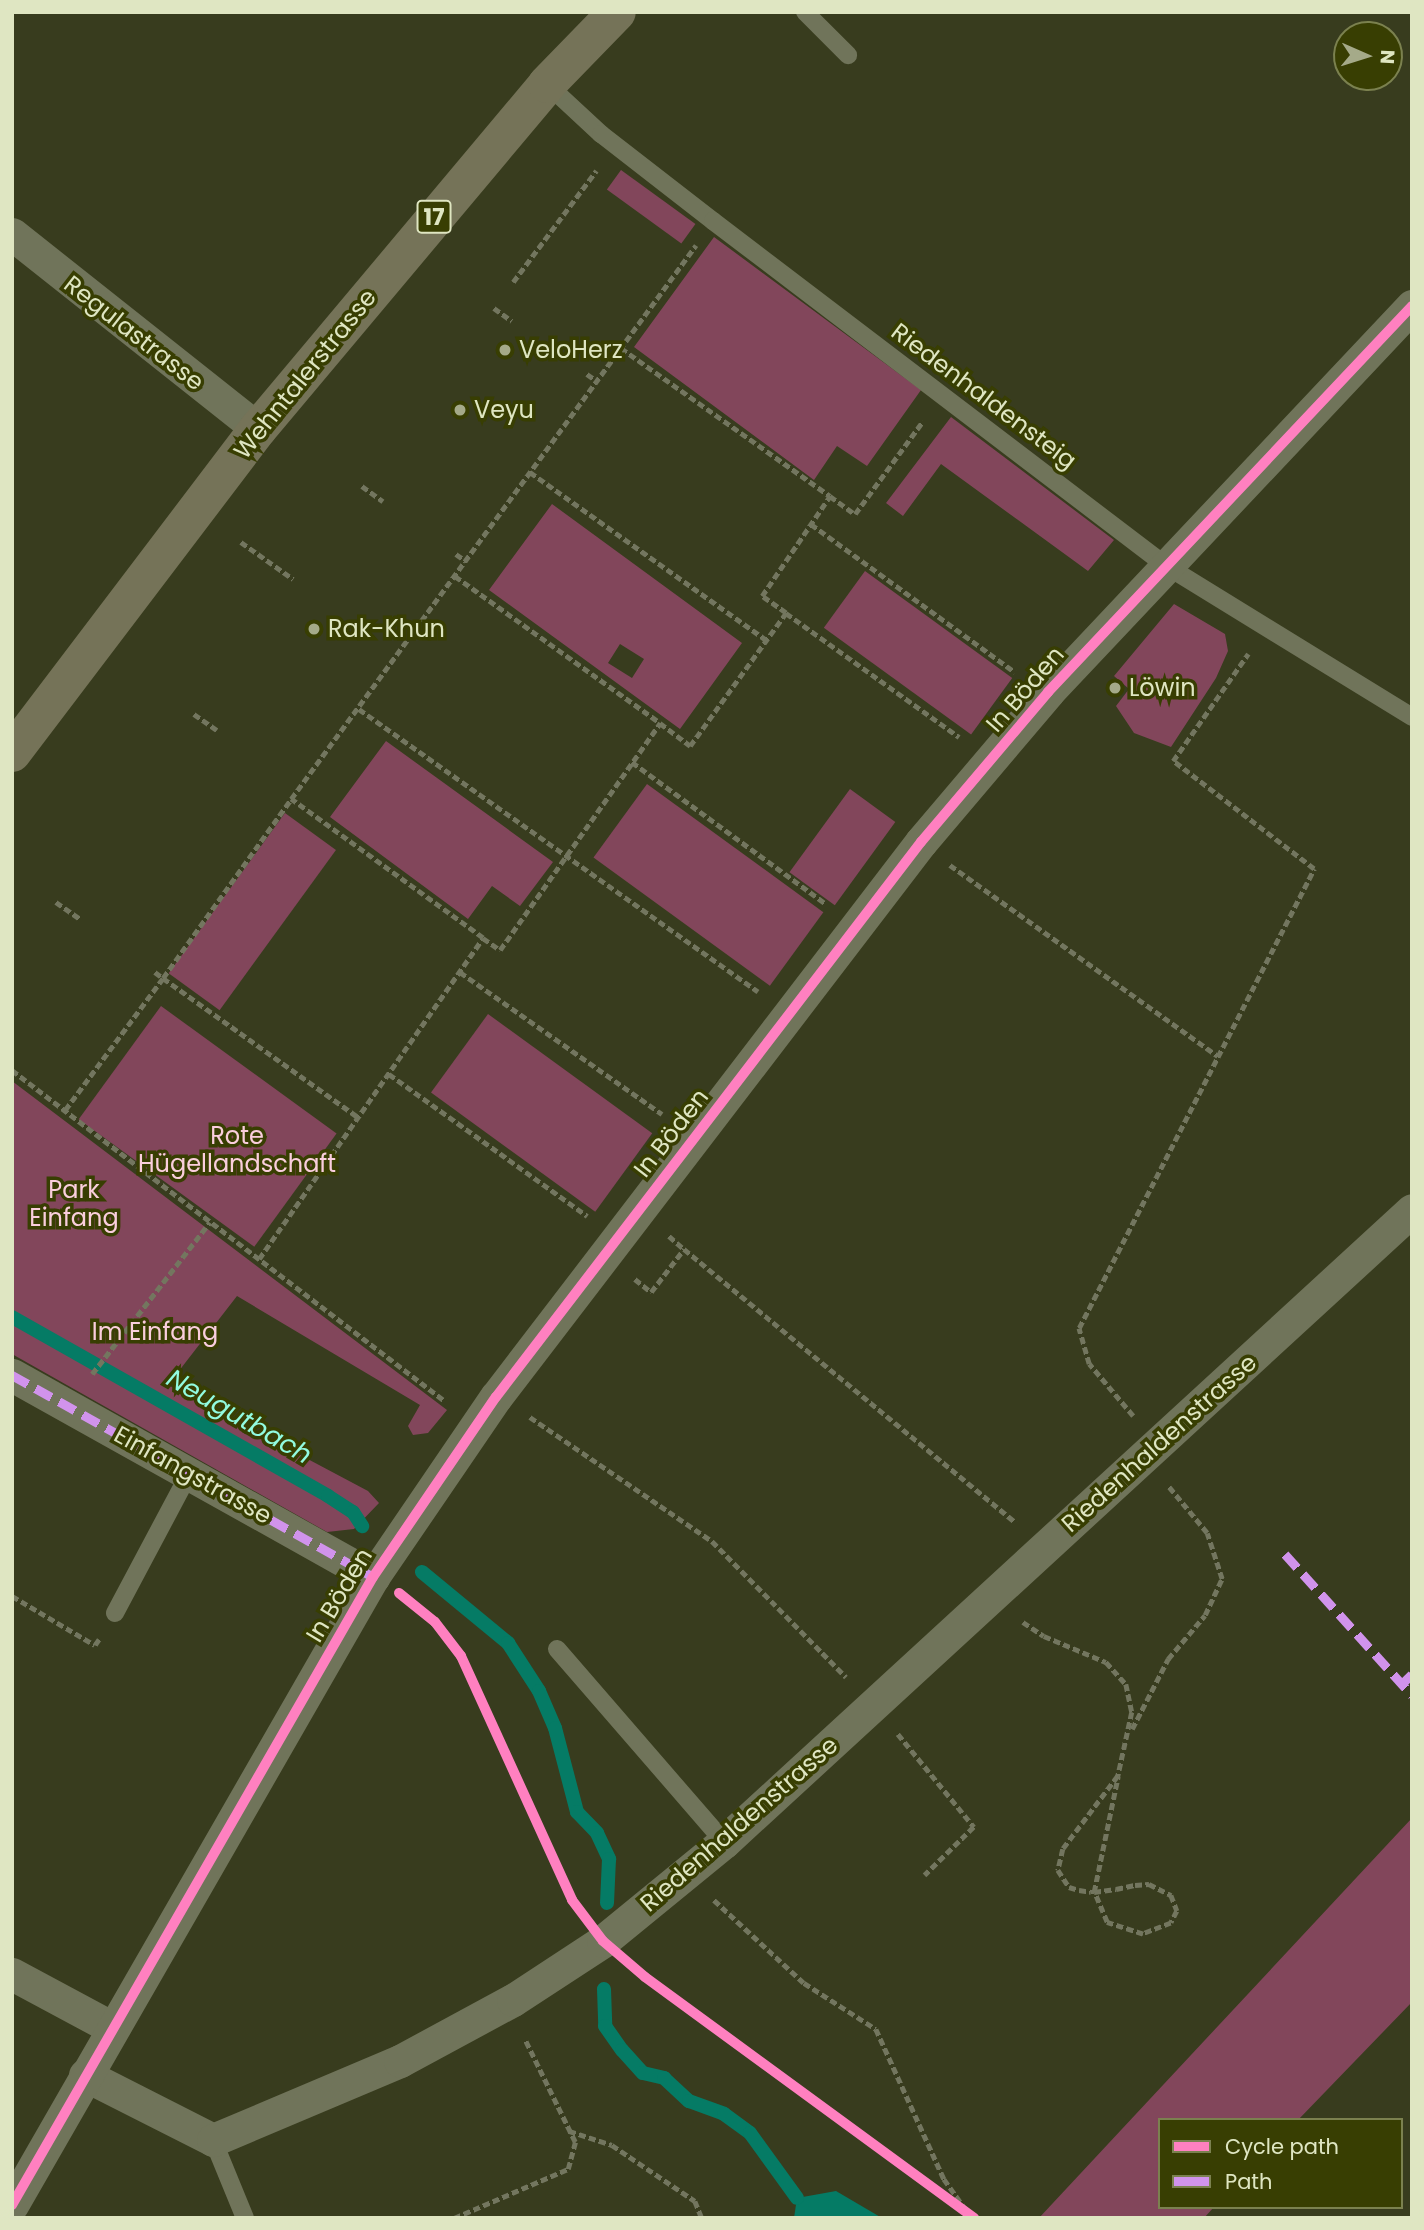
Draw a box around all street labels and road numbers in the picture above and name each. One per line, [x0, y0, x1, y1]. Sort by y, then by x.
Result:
road number: 17 [416, 198, 452, 236]
street label: Regulastrasse [58, 269, 210, 397]
street label: Wehntalerstrasse [228, 283, 382, 465]
street label: Riedenhaldensteig [886, 317, 1082, 475]
street label: In Böden [980, 640, 1070, 738]
street label: In Böden [628, 1083, 714, 1183]
street label: Riedenhaldenstrasse [1056, 1348, 1262, 1538]
street label: Einfangstrasse [109, 1420, 277, 1530]
street label: In Böden [300, 1543, 378, 1647]
street label: Riedenhaldenstrasse [634, 1730, 844, 1918]

